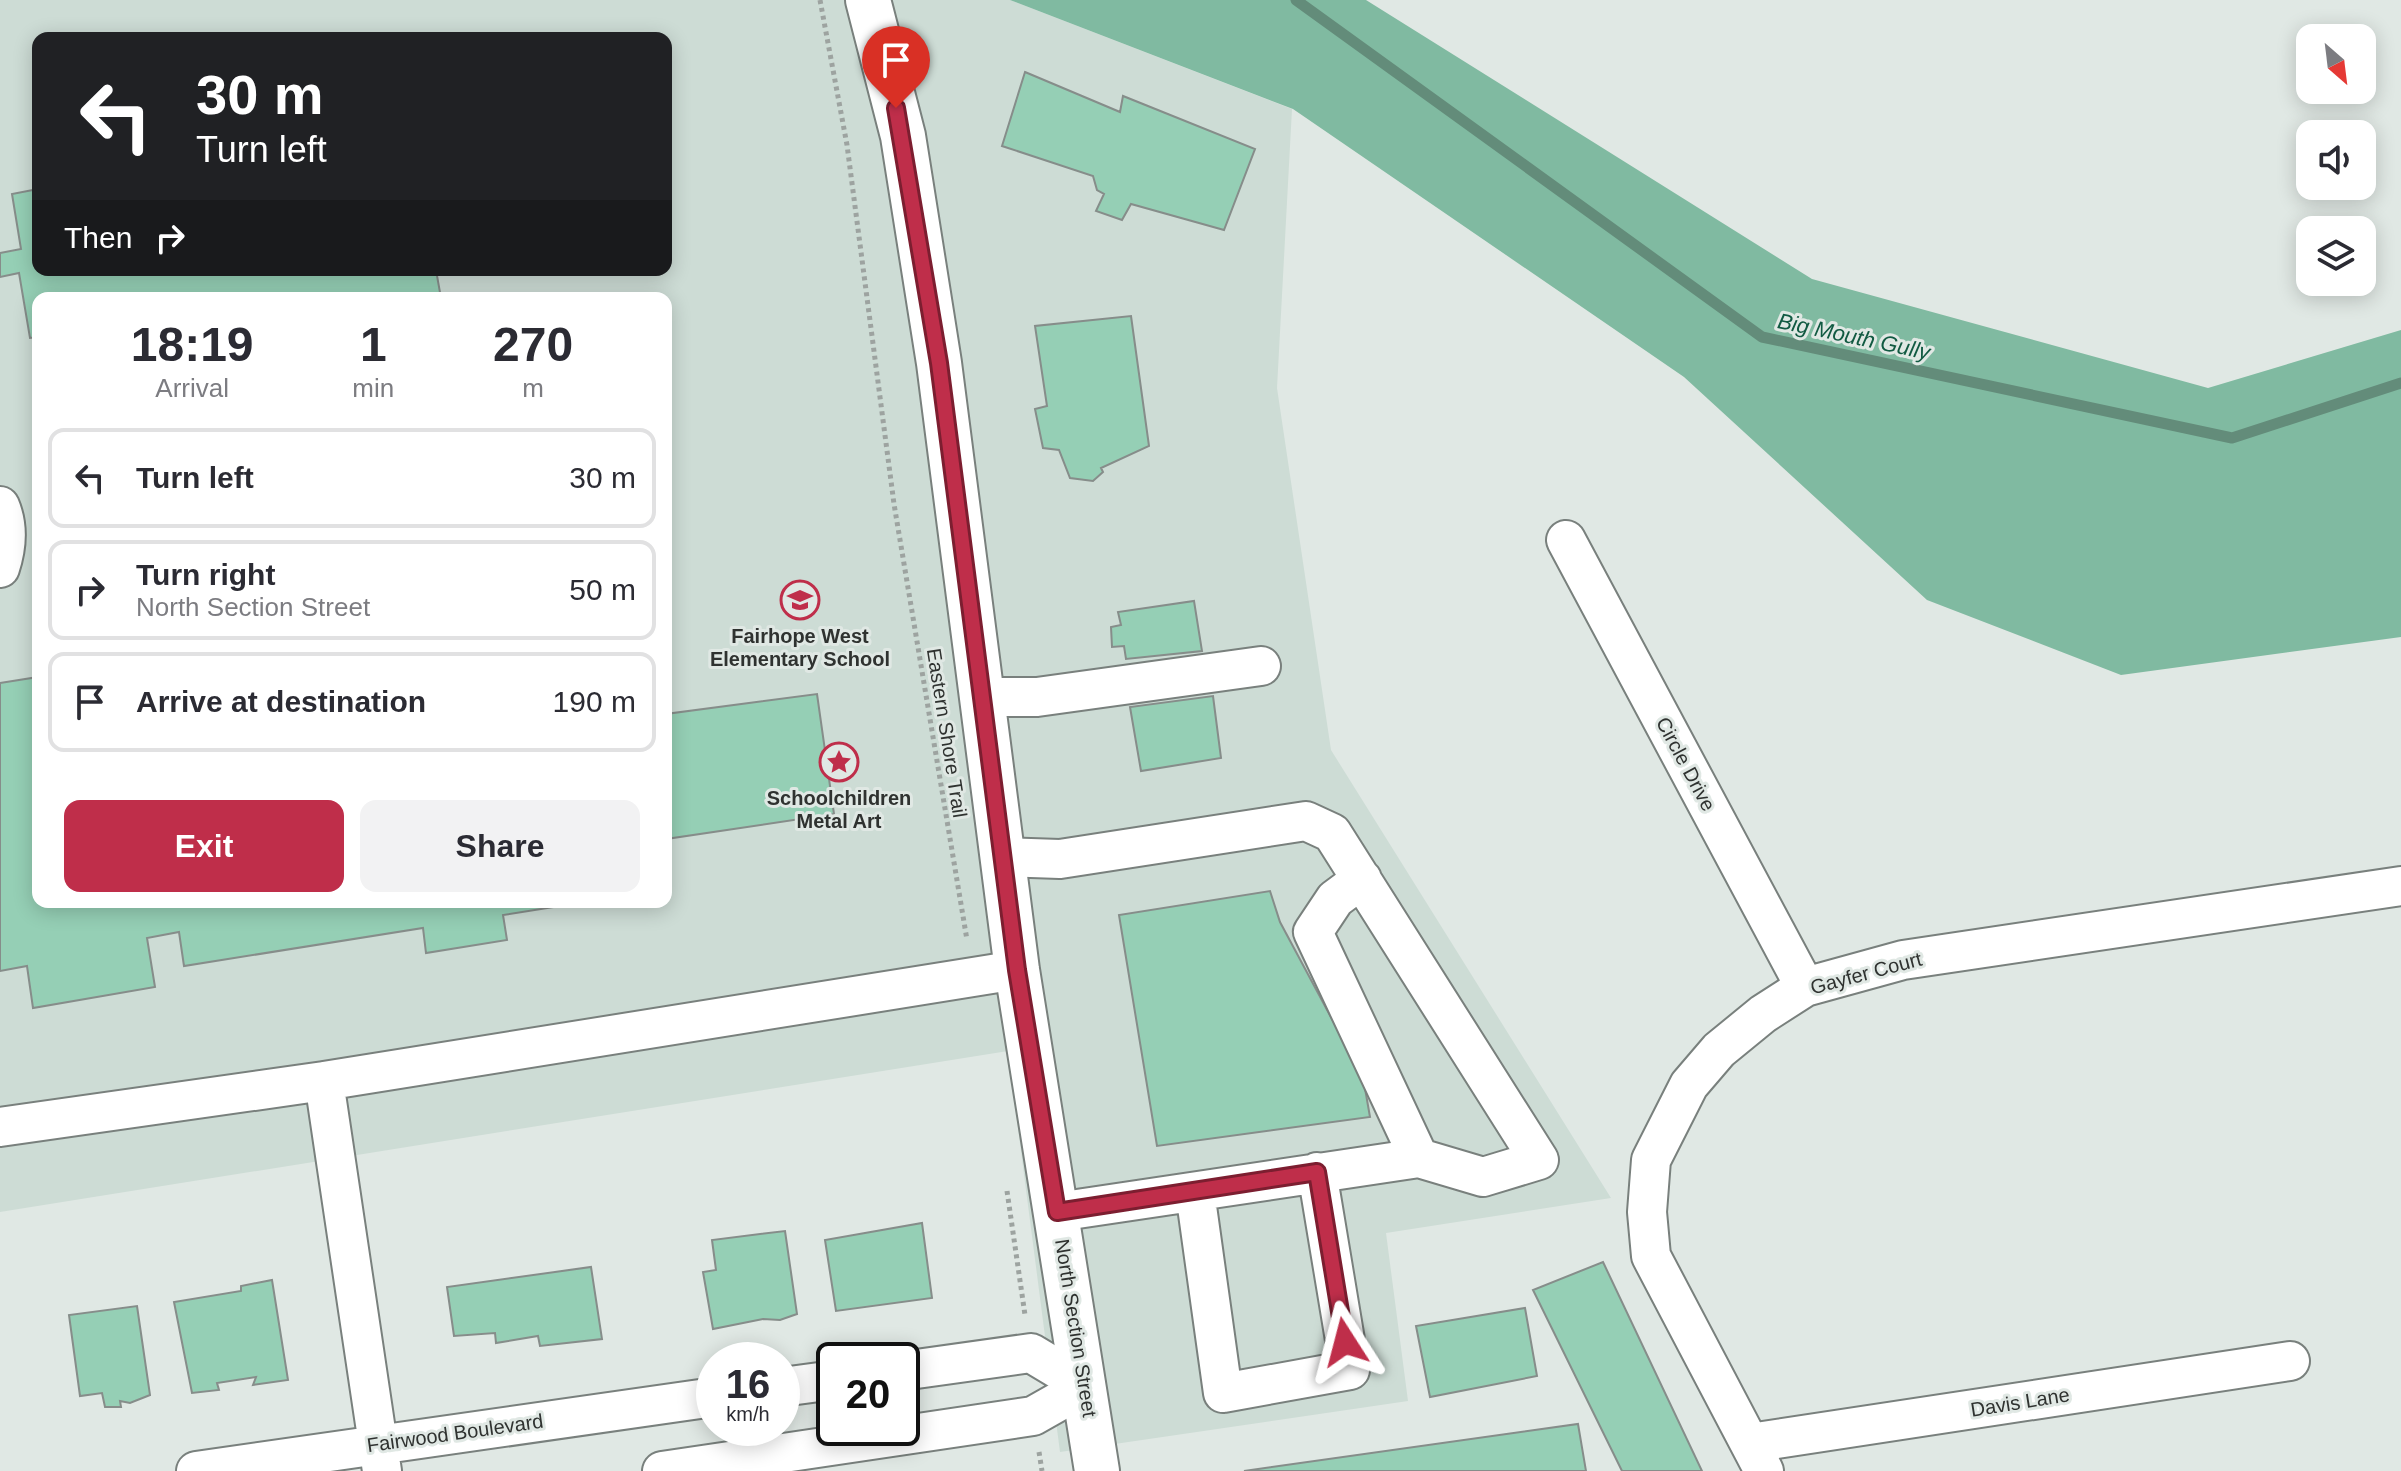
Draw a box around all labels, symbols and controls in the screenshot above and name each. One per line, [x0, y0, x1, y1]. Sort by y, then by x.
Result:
north arrow [2296, 24, 2376, 104]
map controls [2296, 24, 2376, 296]
pin [862, 26, 930, 108]
icon: arrive [874, 38, 918, 82]
text: 30 m [196, 63, 324, 126]
icon: left [64, 64, 168, 168]
button: sound [2296, 120, 2376, 200]
text: Turn left [196, 129, 327, 170]
icon: right [148, 216, 192, 260]
button: layers [2296, 216, 2376, 296]
text: Then [64, 221, 132, 254]
water label: Big Mouth Gully [1775, 308, 1934, 365]
text: 18:19 [131, 318, 254, 371]
text: 1 [360, 318, 387, 371]
text: 270 [493, 318, 573, 371]
text: Arrival [155, 373, 229, 403]
text: min [352, 373, 394, 403]
text: m [522, 373, 544, 403]
icon: left [68, 456, 112, 500]
text: Turn left [136, 461, 254, 494]
text: 30 m [569, 461, 636, 494]
text: Turn right [136, 558, 275, 591]
icon: right [68, 568, 112, 612]
text: 50 m [569, 573, 636, 606]
school or university icon: Fairhope West Elementary School [779, 579, 821, 621]
text: North Section Street [136, 592, 370, 622]
place label: Fairhope West Elementary School [710, 625, 890, 670]
street label: Eastern Shore Trail [923, 647, 971, 819]
icon: arrive [68, 680, 112, 724]
text: Arrive at destination [136, 685, 426, 718]
text: 190 m [553, 685, 636, 718]
street label: Circle Drive [1652, 713, 1720, 815]
place icon: Schoolchildren Metal Art [818, 741, 860, 783]
place label: Schoolchildren Metal Art [767, 787, 911, 832]
button: Exit [64, 800, 344, 892]
button: Share [360, 800, 640, 892]
street label: Gayfer Court [1808, 947, 1925, 998]
street label: North Section Street [1051, 1237, 1101, 1419]
position arrow [1303, 1300, 1387, 1384]
speed limit sign: 20 [816, 1342, 920, 1446]
text: 16 [726, 1362, 770, 1406]
street label: Davis Lane [1969, 1383, 2071, 1421]
text: km/h [726, 1403, 770, 1425]
street label: Fairwood Boulevard [365, 1410, 545, 1456]

